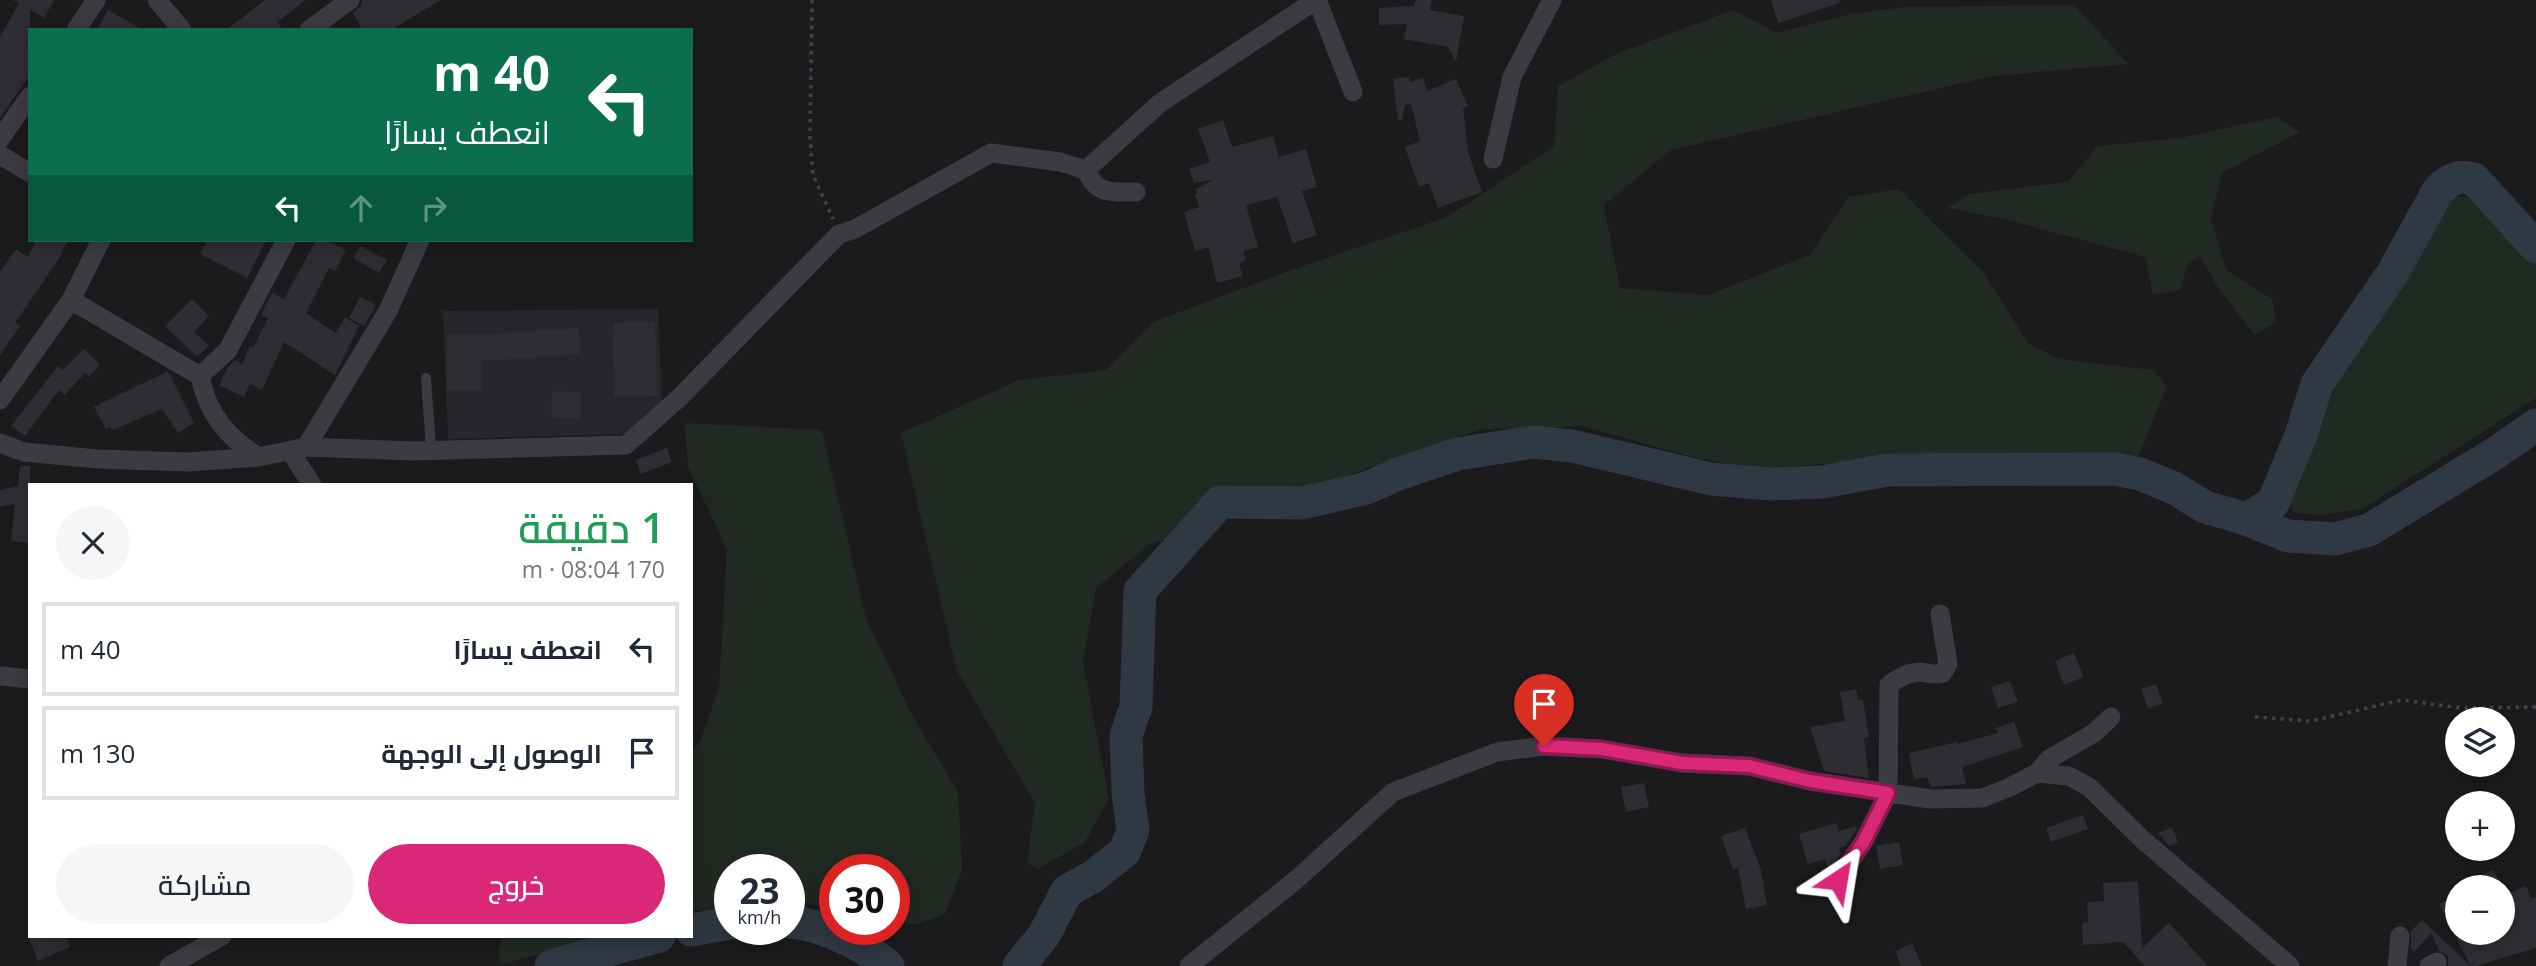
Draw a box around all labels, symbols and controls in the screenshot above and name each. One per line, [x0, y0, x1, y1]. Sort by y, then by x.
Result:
text: 40 m [433, 39, 550, 105]
icon: left [574, 56, 665, 147]
text: انعطف يسارًا [384, 110, 550, 153]
icon: left [269, 189, 307, 227]
icon: ahead [342, 189, 380, 227]
icon: right [415, 189, 453, 227]
text: 1 دقيقة [518, 498, 665, 555]
button: close [56, 506, 130, 580]
text: 170 m · 08:04 [522, 553, 665, 585]
icon: left [623, 630, 661, 668]
text: 40 m [60, 631, 121, 667]
text: انعطف يسارًا [453, 631, 602, 667]
pin [1514, 674, 1574, 746]
icon: arrive [1525, 685, 1563, 723]
map controls [2445, 707, 2515, 945]
button: layers [2445, 707, 2515, 777]
icon: arrive [623, 734, 661, 772]
text: 130 m [60, 735, 135, 771]
text: الوصول إلى الوجهة [381, 735, 602, 771]
button: + [2445, 791, 2515, 861]
position arrow [1801, 843, 1875, 917]
button: مشاركة [56, 844, 354, 924]
button: خروج [368, 844, 665, 924]
speed limit sign: 30 [819, 854, 910, 945]
text: 23 [739, 867, 780, 914]
button: − [2445, 875, 2515, 945]
text: km/h [738, 905, 781, 929]

